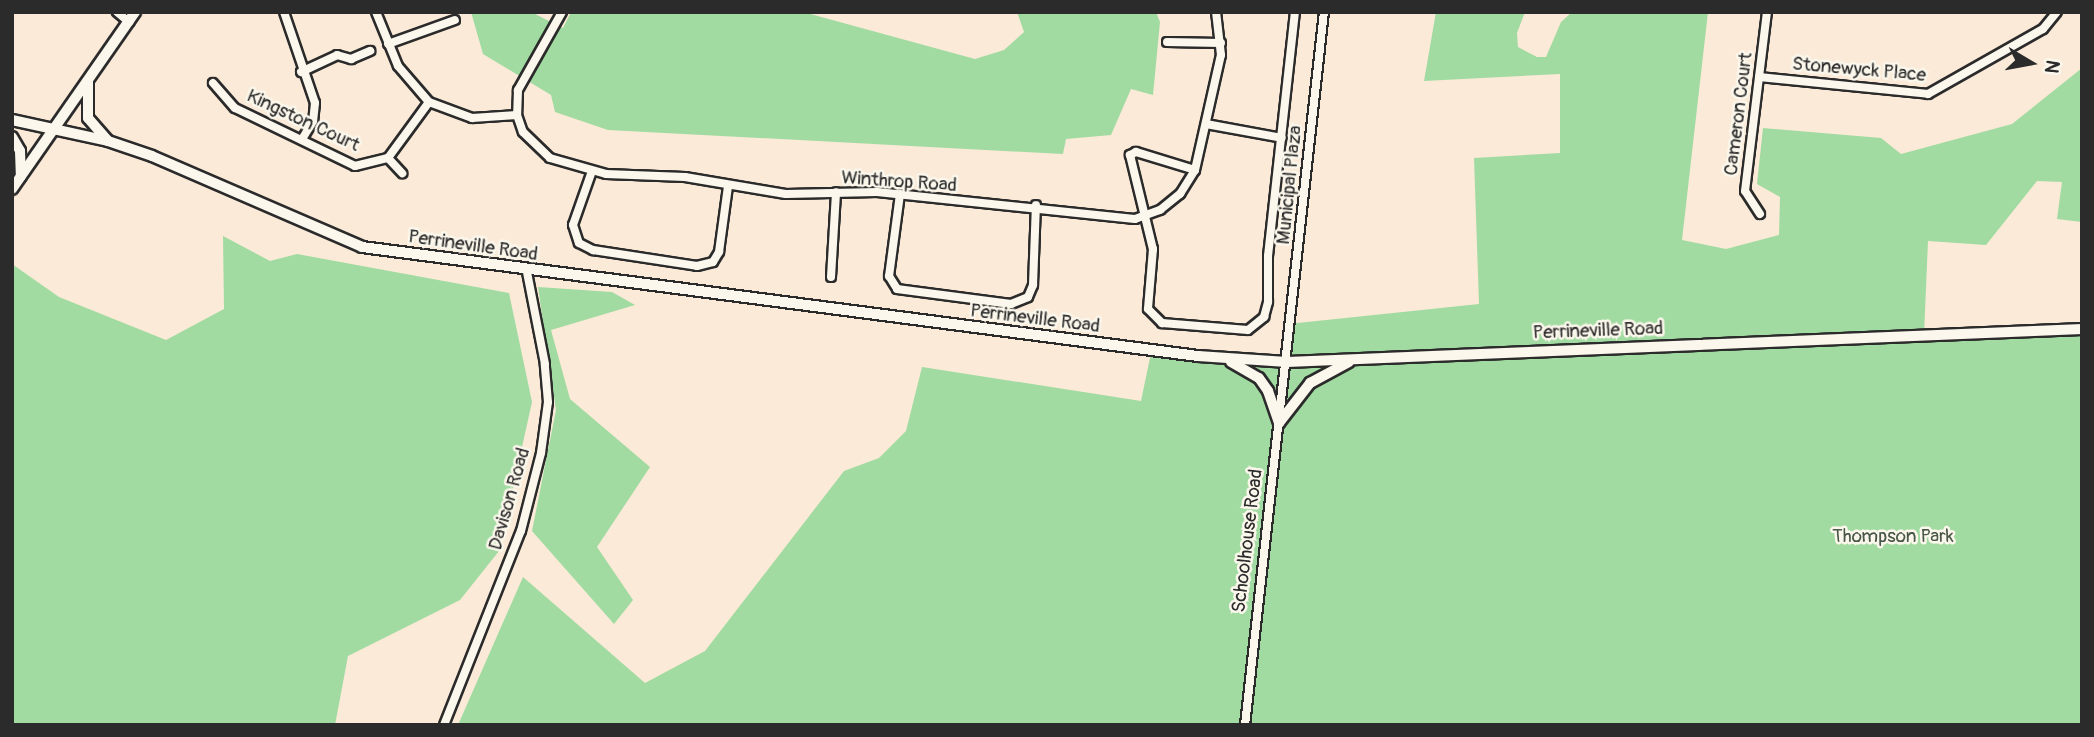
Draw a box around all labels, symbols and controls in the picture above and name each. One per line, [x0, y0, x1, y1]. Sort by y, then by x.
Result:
north arrow [1996, 28, 2066, 98]
street label: Cameron Court [1720, 51, 1758, 177]
street label: Stonewyck Place [1791, 53, 1927, 87]
text: N [2039, 58, 2065, 75]
street label: Kingston Court [243, 85, 363, 157]
street label: Municipal Plaza [1272, 124, 1308, 246]
street label: Winthrop Road [840, 167, 958, 197]
street label: Perrineville Road [407, 226, 539, 266]
street label: Perrineville Road [969, 300, 1101, 338]
street label: Perrineville Road [1532, 317, 1664, 345]
street label: Davison Road [485, 445, 535, 553]
street label: Schoolhouse Road [1228, 468, 1268, 614]
park label: Thompson Park [1832, 526, 1954, 548]

